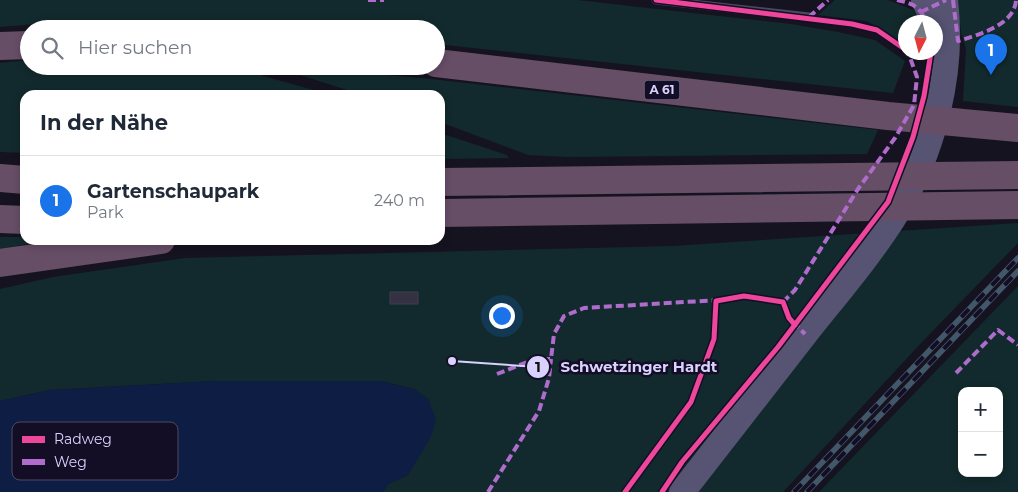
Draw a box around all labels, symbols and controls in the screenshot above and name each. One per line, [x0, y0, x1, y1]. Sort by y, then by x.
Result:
north arrow [898, 15, 943, 60]
search box [20, 20, 445, 75]
icon: search [38, 34, 66, 62]
pin: 1 [975, 34, 1007, 75]
text: Hier suchen [78, 36, 192, 59]
road number: A 61 [644, 80, 680, 100]
text: In der Nähe [40, 110, 168, 135]
text: Gartenschaupark [87, 180, 259, 203]
text: 1 [53, 191, 59, 210]
text: 240 m [374, 191, 425, 210]
text: Park [87, 203, 124, 222]
your location [489, 303, 515, 329]
callout: Schwetzinger Hardt [525, 352, 727, 382]
text: 1 [535, 357, 541, 376]
text: Schwetzinger Hardt [561, 357, 718, 376]
map controls [958, 387, 1003, 477]
button: + [958, 387, 1003, 432]
legend [12, 422, 178, 480]
text: Radweg [54, 430, 112, 448]
button: − [958, 432, 1003, 477]
text: Weg [54, 453, 87, 471]

